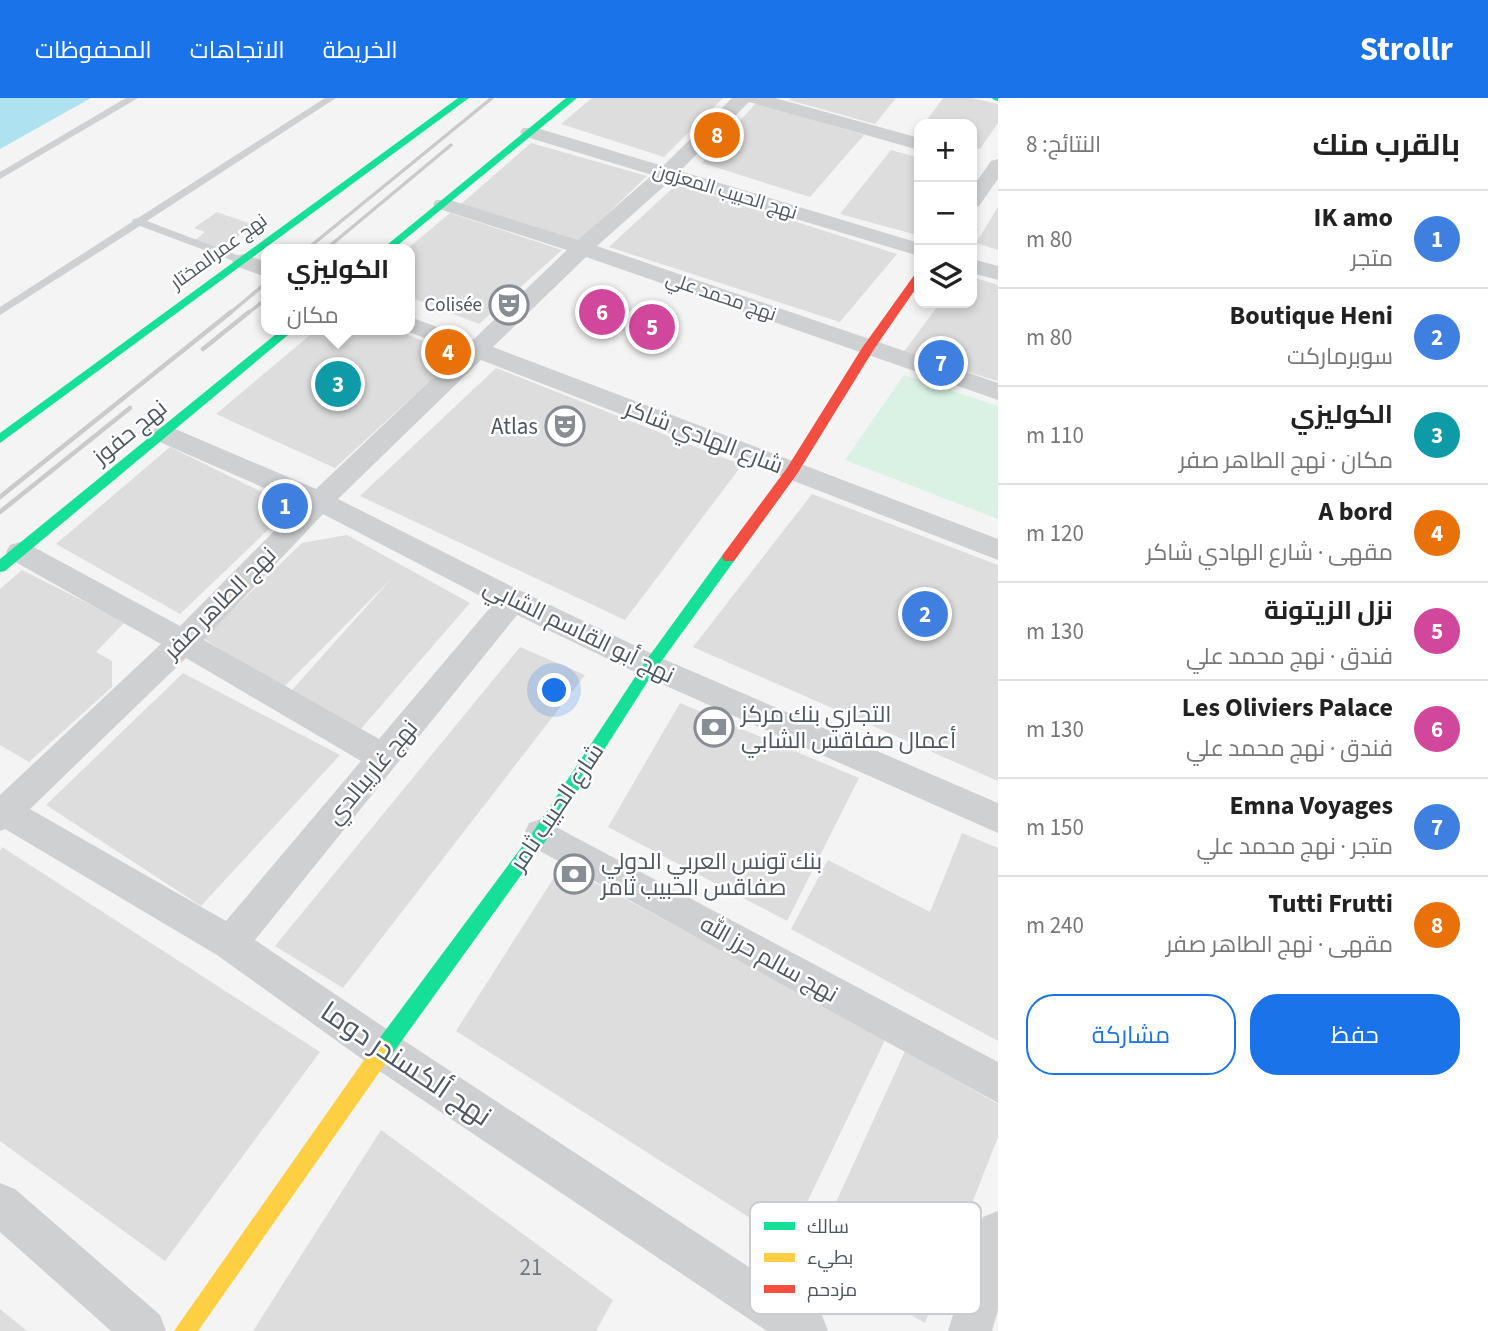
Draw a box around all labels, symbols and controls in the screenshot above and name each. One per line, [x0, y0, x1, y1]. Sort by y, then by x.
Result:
text: Strollr [1360, 26, 1453, 73]
text: المحفوظات [35, 33, 152, 68]
text: الاتجاهات [190, 33, 285, 68]
text: الخريطة [323, 33, 398, 68]
pin: 8 [694, 109, 740, 161]
map controls [914, 119, 977, 308]
button: + [914, 119, 977, 182]
text: بالقرب منك [1312, 124, 1460, 167]
text: النتائج: 8 [1026, 128, 1101, 161]
street label: نهج الحبيب المعزون [650, 157, 800, 227]
button: − [914, 182, 977, 245]
text: IK amo [1314, 199, 1393, 236]
street label: نهج عمرالمختار [164, 208, 273, 297]
text: 80 m [1026, 223, 1073, 256]
text: 1 [1431, 223, 1443, 256]
text: متجر [1351, 242, 1393, 275]
popup [261, 244, 415, 335]
button: layers [914, 245, 977, 308]
text: الكوليزي [287, 251, 389, 288]
street label: نهج محمد علي [662, 266, 780, 328]
theatre icon: Colisée [488, 284, 530, 326]
pin: 6 [579, 286, 625, 338]
place label: Colisée [425, 292, 482, 319]
text: Boutique Heni [1230, 297, 1393, 334]
text: مكان [287, 299, 339, 332]
pin: 5 [629, 301, 675, 353]
text: 80 m [1026, 321, 1073, 354]
text: 2 [1431, 321, 1443, 354]
pin: 4 [425, 326, 471, 378]
pin: 7 [918, 337, 964, 389]
text: سوبرماركت [1287, 340, 1393, 373]
pin: 3 [315, 358, 361, 410]
street label: شارع الهادي شاكر [618, 391, 788, 483]
street label: نهج حفوز [84, 392, 174, 474]
text: الكوليزي [1291, 396, 1393, 433]
theatre icon: Atlas [544, 405, 586, 447]
place label: Atlas [491, 410, 538, 443]
text: 110 m [1026, 419, 1084, 452]
text: 3 [1431, 419, 1443, 452]
text: مكان · نهج الطاهر صفر [1179, 444, 1393, 477]
pin: 1 [262, 480, 308, 532]
text: A bord [1319, 493, 1393, 530]
text: 120 m [1026, 517, 1084, 550]
text: 4 [1431, 517, 1443, 550]
text: مقهى · شارع الهادي شاكر [1146, 536, 1393, 569]
street label: نهج الطاهر صفر [155, 539, 284, 668]
street label: نهج أبو القاسم الشابي [477, 570, 680, 693]
pin: 2 [902, 588, 948, 640]
text: نزل الزيتونة [1264, 592, 1393, 629]
text: 130 m [1026, 615, 1084, 648]
text: 5 [1431, 615, 1443, 648]
text: فندق · نهج محمد علي [1186, 640, 1393, 673]
your location [537, 673, 571, 707]
text: Les Oliviers Palace [1182, 689, 1393, 726]
place label: التجاري بنك مركز أعمال صفاقس الشابي [739, 698, 956, 758]
bank icon: التجاري بنك مركز أعمال صفاقس الشابي [693, 706, 735, 748]
street label: نهج غاريبالدي [318, 713, 426, 832]
text: 130 m [1026, 713, 1084, 746]
text: 6 [1431, 713, 1443, 746]
text: فندق · نهج محمد علي [1186, 732, 1393, 765]
street label: شارع الحبيب ثامر [501, 737, 612, 879]
text: Emna Voyages [1229, 787, 1393, 824]
text: 150 m [1026, 811, 1084, 844]
text: 7 [1431, 811, 1443, 844]
text: متجر · نهج محمد علي [1197, 830, 1393, 863]
place label: بنك تونس العربي الدولي صفاقس الحبيب ثامر [599, 845, 822, 904]
bank icon: بنك تونس العربي الدولي صفاقس الحبيب ثامر [553, 853, 595, 895]
text: Tutti Frutti [1268, 885, 1393, 922]
street label: نهج سالم حرز الله [694, 907, 844, 1011]
text: 240 m [1026, 909, 1084, 942]
text: 8 [1431, 909, 1443, 942]
text: مقهى · نهج الطاهر صفر [1166, 928, 1393, 961]
street label: نهج ألكسندر دوما [313, 992, 499, 1136]
button: مشاركة [1026, 994, 1236, 1075]
button: حفظ [1250, 994, 1460, 1075]
legend [750, 1202, 981, 1314]
text: سالك [807, 1214, 849, 1241]
text: بطيء [807, 1245, 853, 1272]
house number: 21 [520, 1251, 542, 1284]
text: مزدحم [807, 1277, 857, 1304]

